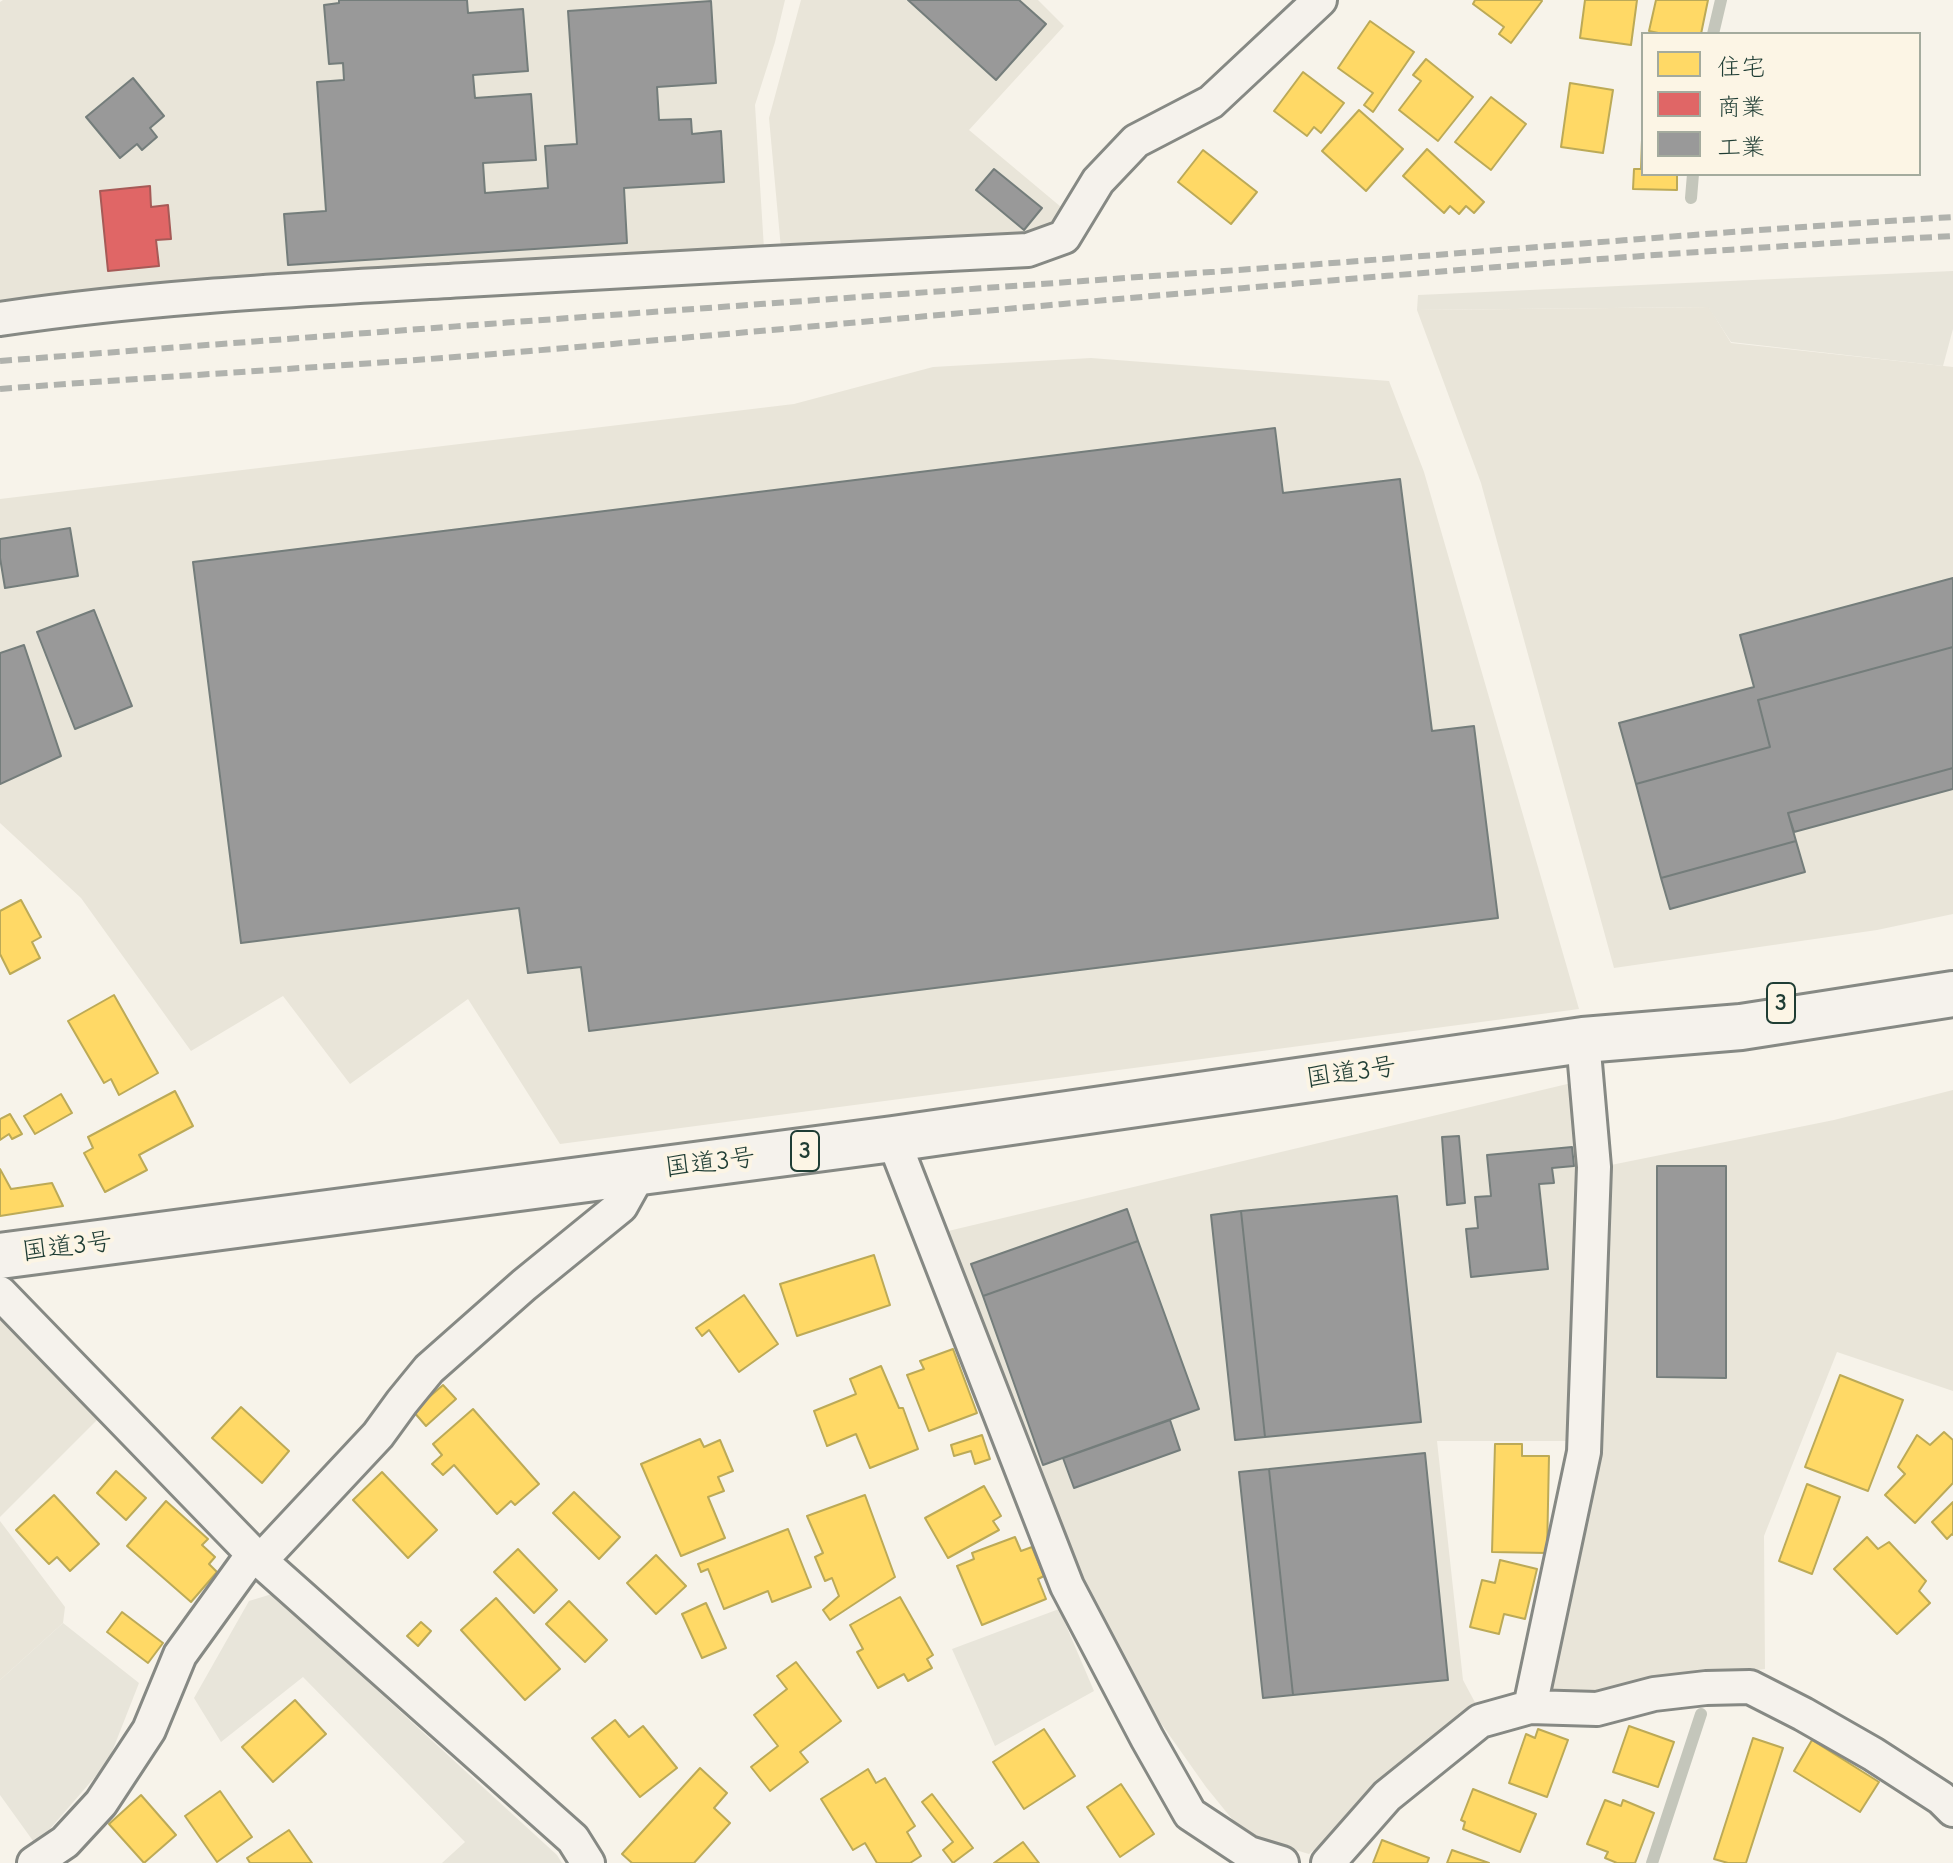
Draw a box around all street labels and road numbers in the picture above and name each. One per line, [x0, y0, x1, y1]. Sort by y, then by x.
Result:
road number: 3 [1767, 983, 1795, 1023]
street label: 国道3号 [1304, 1051, 1398, 1095]
road number: 3 [791, 1131, 819, 1171]
street label: 国道3号 [663, 1142, 757, 1184]
street label: 国道3号 [20, 1226, 114, 1268]

